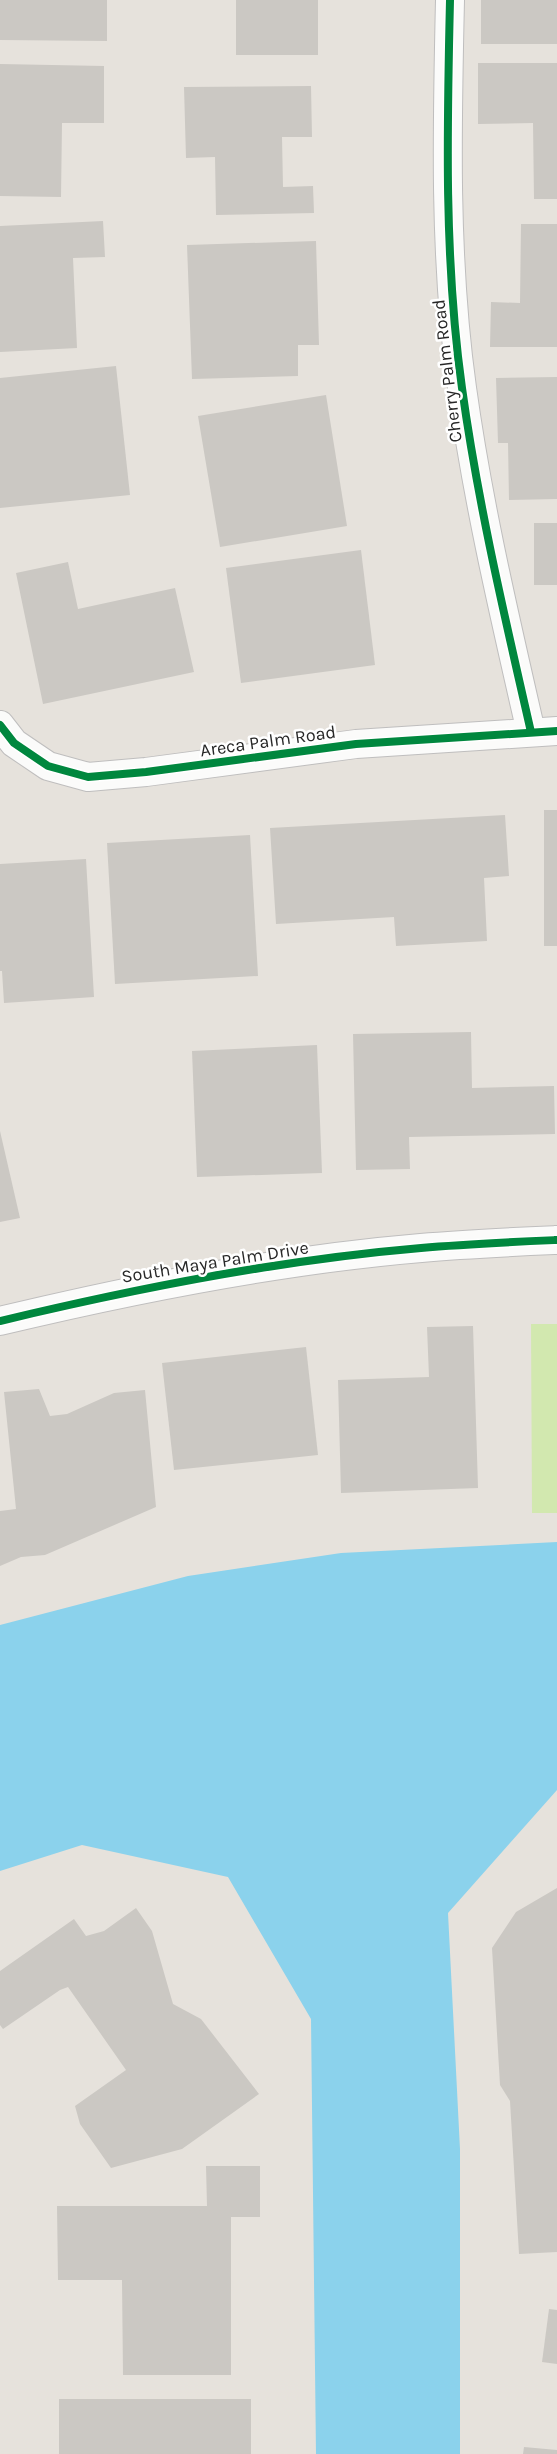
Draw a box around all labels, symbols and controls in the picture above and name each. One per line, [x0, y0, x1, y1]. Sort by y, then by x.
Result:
street label: Cherry Palm Road [427, 298, 467, 444]
street label: Areca Palm Road [199, 721, 337, 761]
street label: South Maya Palm Drive [120, 1236, 310, 1288]

